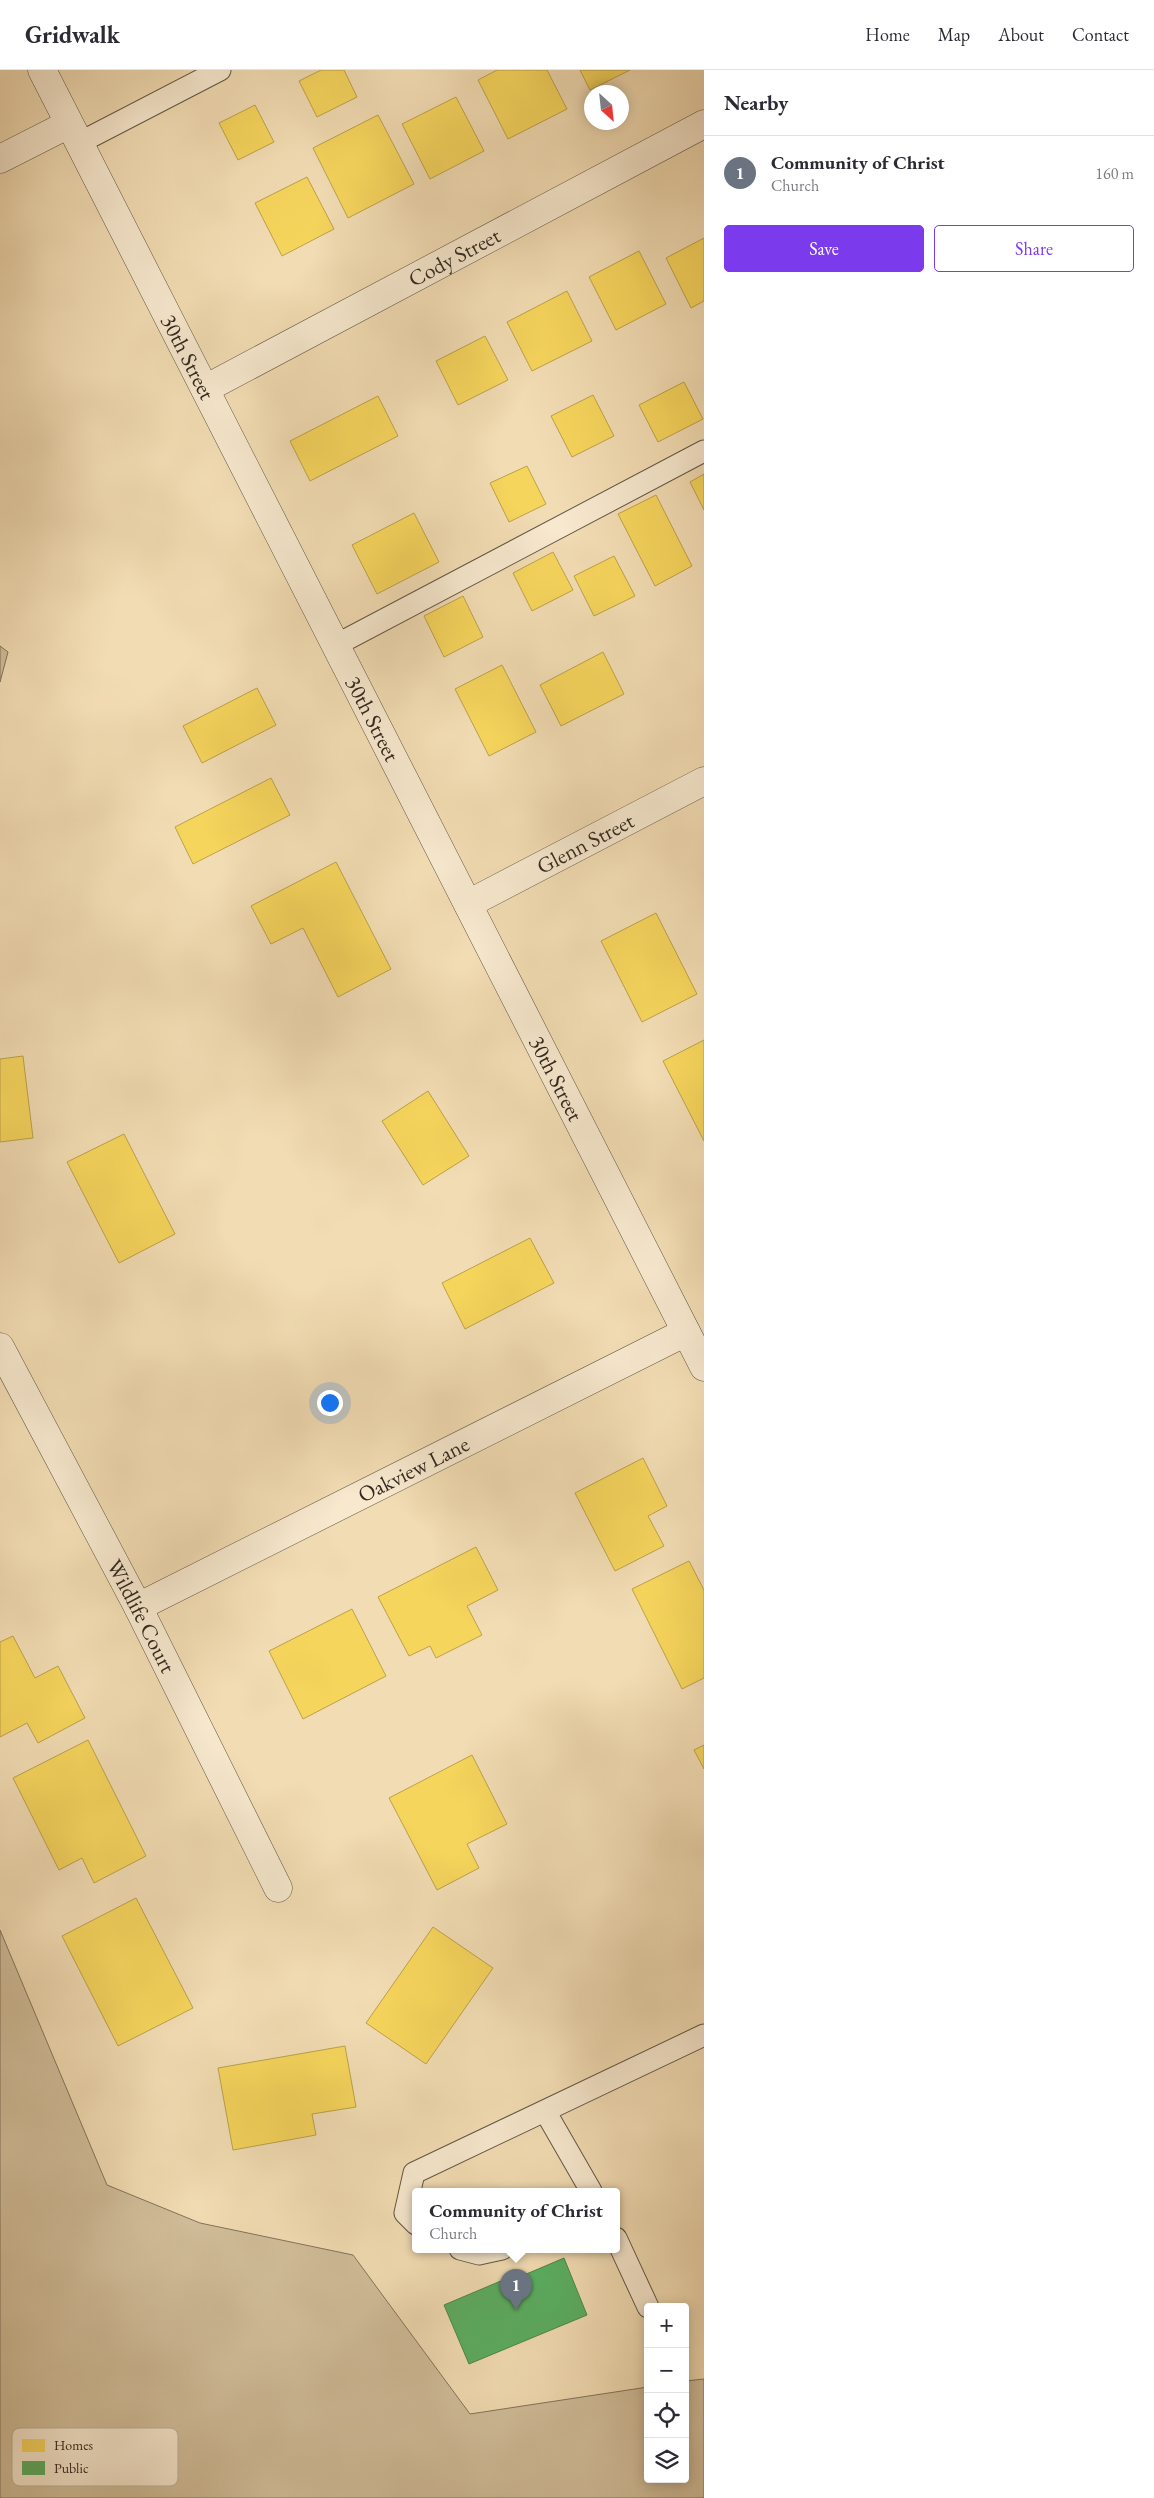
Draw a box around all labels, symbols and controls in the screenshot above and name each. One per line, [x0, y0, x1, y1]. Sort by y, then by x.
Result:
text: Gridwalk [25, 19, 120, 50]
text: Home [865, 23, 910, 46]
text: Map [938, 23, 970, 46]
text: About [998, 23, 1044, 46]
text: Contact [1072, 23, 1129, 46]
north arrow [584, 85, 629, 130]
text: Nearby [724, 89, 788, 116]
text: Community of Christ [771, 150, 945, 175]
text: 1 [736, 163, 744, 184]
text: 160 m [1095, 163, 1134, 184]
text: Church [771, 175, 819, 196]
street label: Cody Street [403, 220, 505, 293]
button: Save [724, 225, 924, 272]
button: Share [934, 225, 1134, 272]
street label: 30th Street [155, 309, 222, 405]
street label: 30th Street [339, 671, 407, 766]
street label: Glenn Street [531, 806, 639, 880]
street label: 30th Street [523, 1031, 591, 1126]
your location [317, 1390, 343, 1416]
street label: Oakview Lane [353, 1429, 474, 1509]
street label: Wildlife Court [101, 1554, 183, 1678]
popup [412, 2188, 620, 2253]
text: Community of Christ [429, 2198, 603, 2223]
text: Church [429, 2223, 477, 2244]
pin: 1 [500, 2269, 532, 2310]
map controls [644, 2303, 689, 2483]
button: + [644, 2303, 689, 2348]
button: − [644, 2348, 689, 2393]
button: locate [644, 2393, 689, 2438]
legend [12, 2428, 178, 2486]
text: Homes [54, 2436, 94, 2454]
button: layers [644, 2438, 689, 2483]
text: Public [54, 2459, 89, 2477]

